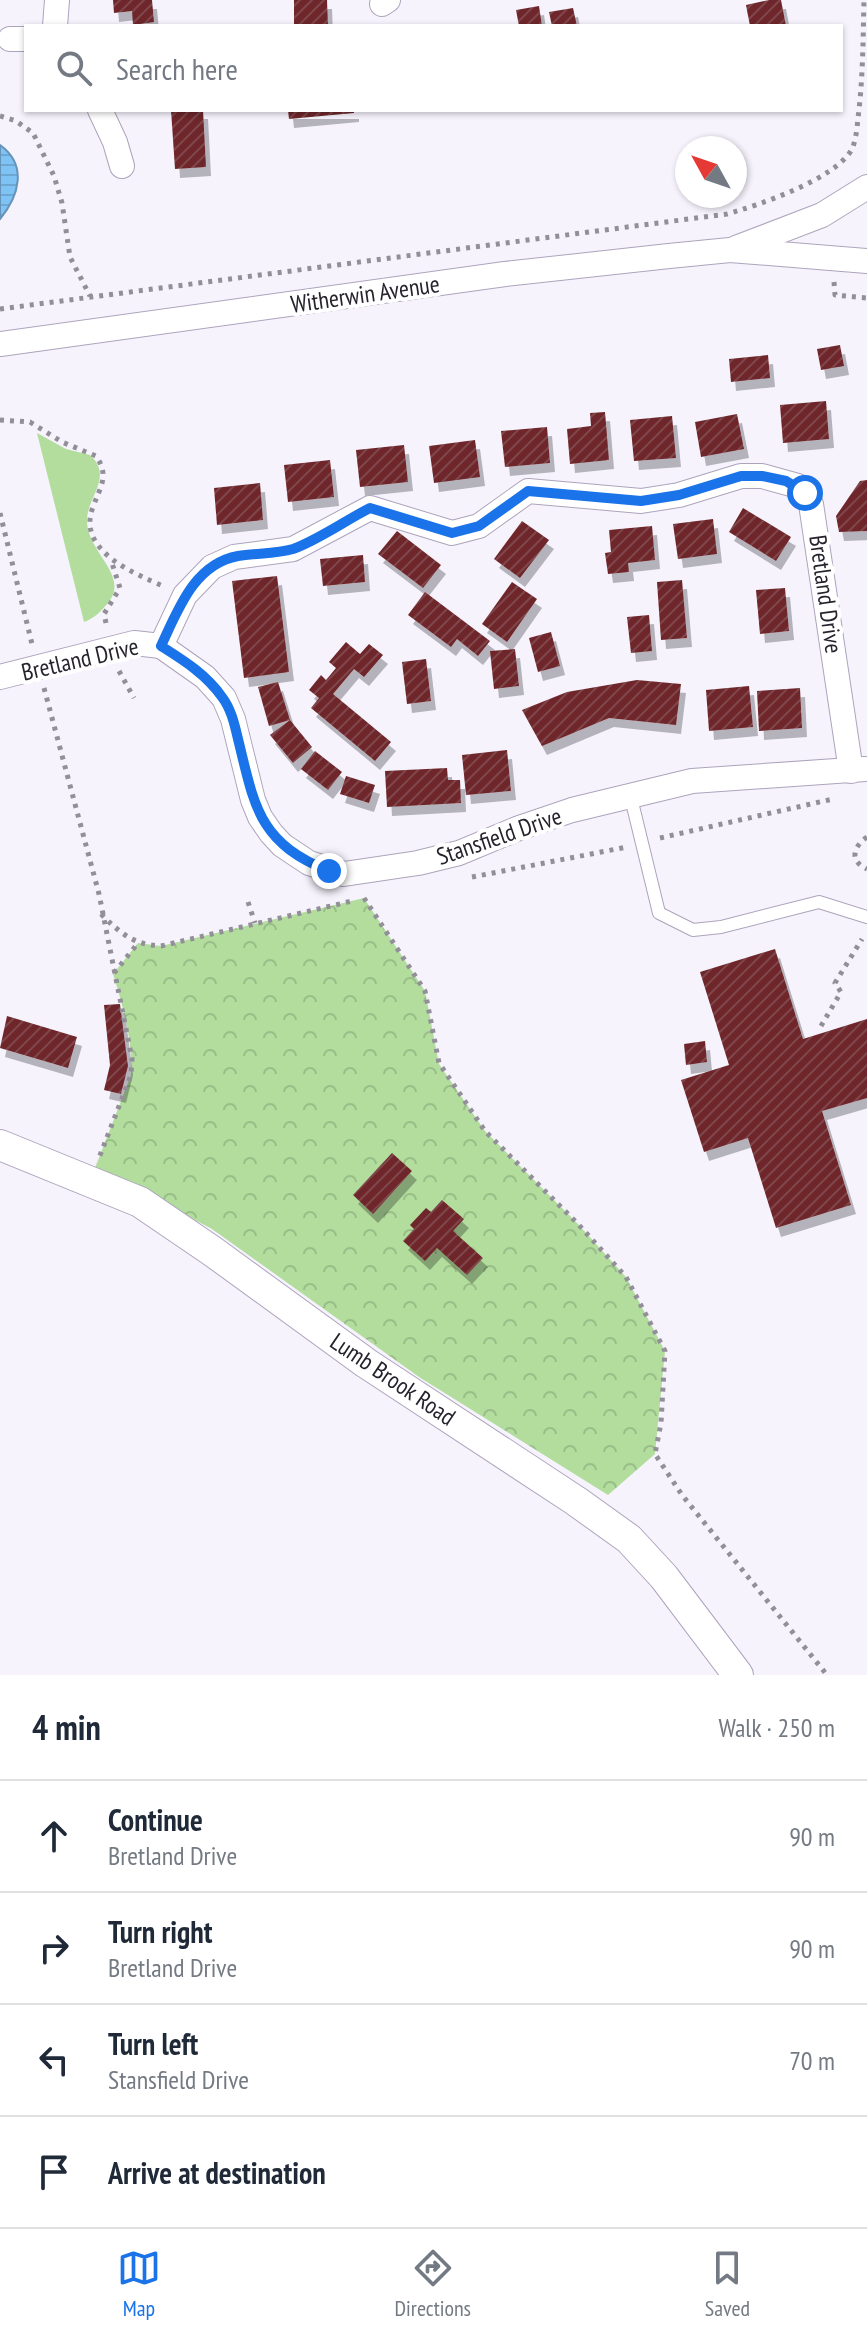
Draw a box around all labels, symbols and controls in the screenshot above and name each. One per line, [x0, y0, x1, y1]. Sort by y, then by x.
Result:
search box [24, 24, 843, 112]
icon: search [52, 46, 96, 90]
text: Search here [116, 49, 238, 88]
north arrow [675, 136, 747, 208]
street label: Witherwin Avenue [289, 268, 441, 320]
route start [787, 475, 823, 511]
street label: Bretland Drive [802, 533, 850, 655]
street label: Bretland Drive [18, 630, 142, 688]
street label: Stansfield Drive [432, 800, 566, 872]
route end [311, 853, 347, 889]
street label: Lumb Brook Road [324, 1326, 462, 1432]
text: 4 min [32, 1705, 101, 1749]
text: Walk · 250 m [718, 1711, 835, 1744]
text: Continue [108, 1800, 203, 1839]
icon: ahead [32, 1814, 76, 1858]
text: 90 m [789, 1820, 835, 1853]
text: Bretland Drive [108, 1839, 237, 1872]
text: Turn right [108, 1912, 212, 1951]
icon: right [32, 1926, 76, 1970]
text: 90 m [789, 1932, 835, 1965]
text: Bretland Drive [108, 1951, 237, 1984]
text: Turn left [108, 2024, 198, 2063]
icon: left [32, 2038, 76, 2082]
text: 70 m [789, 2044, 835, 2077]
text: Stansfield Drive [108, 2063, 249, 2096]
icon: arrive [32, 2150, 76, 2194]
text: Arrive at destination [108, 2153, 326, 2192]
tab: Map [117, 2246, 161, 2322]
tab: Directions [395, 2246, 471, 2322]
tab: Saved [705, 2246, 750, 2322]

